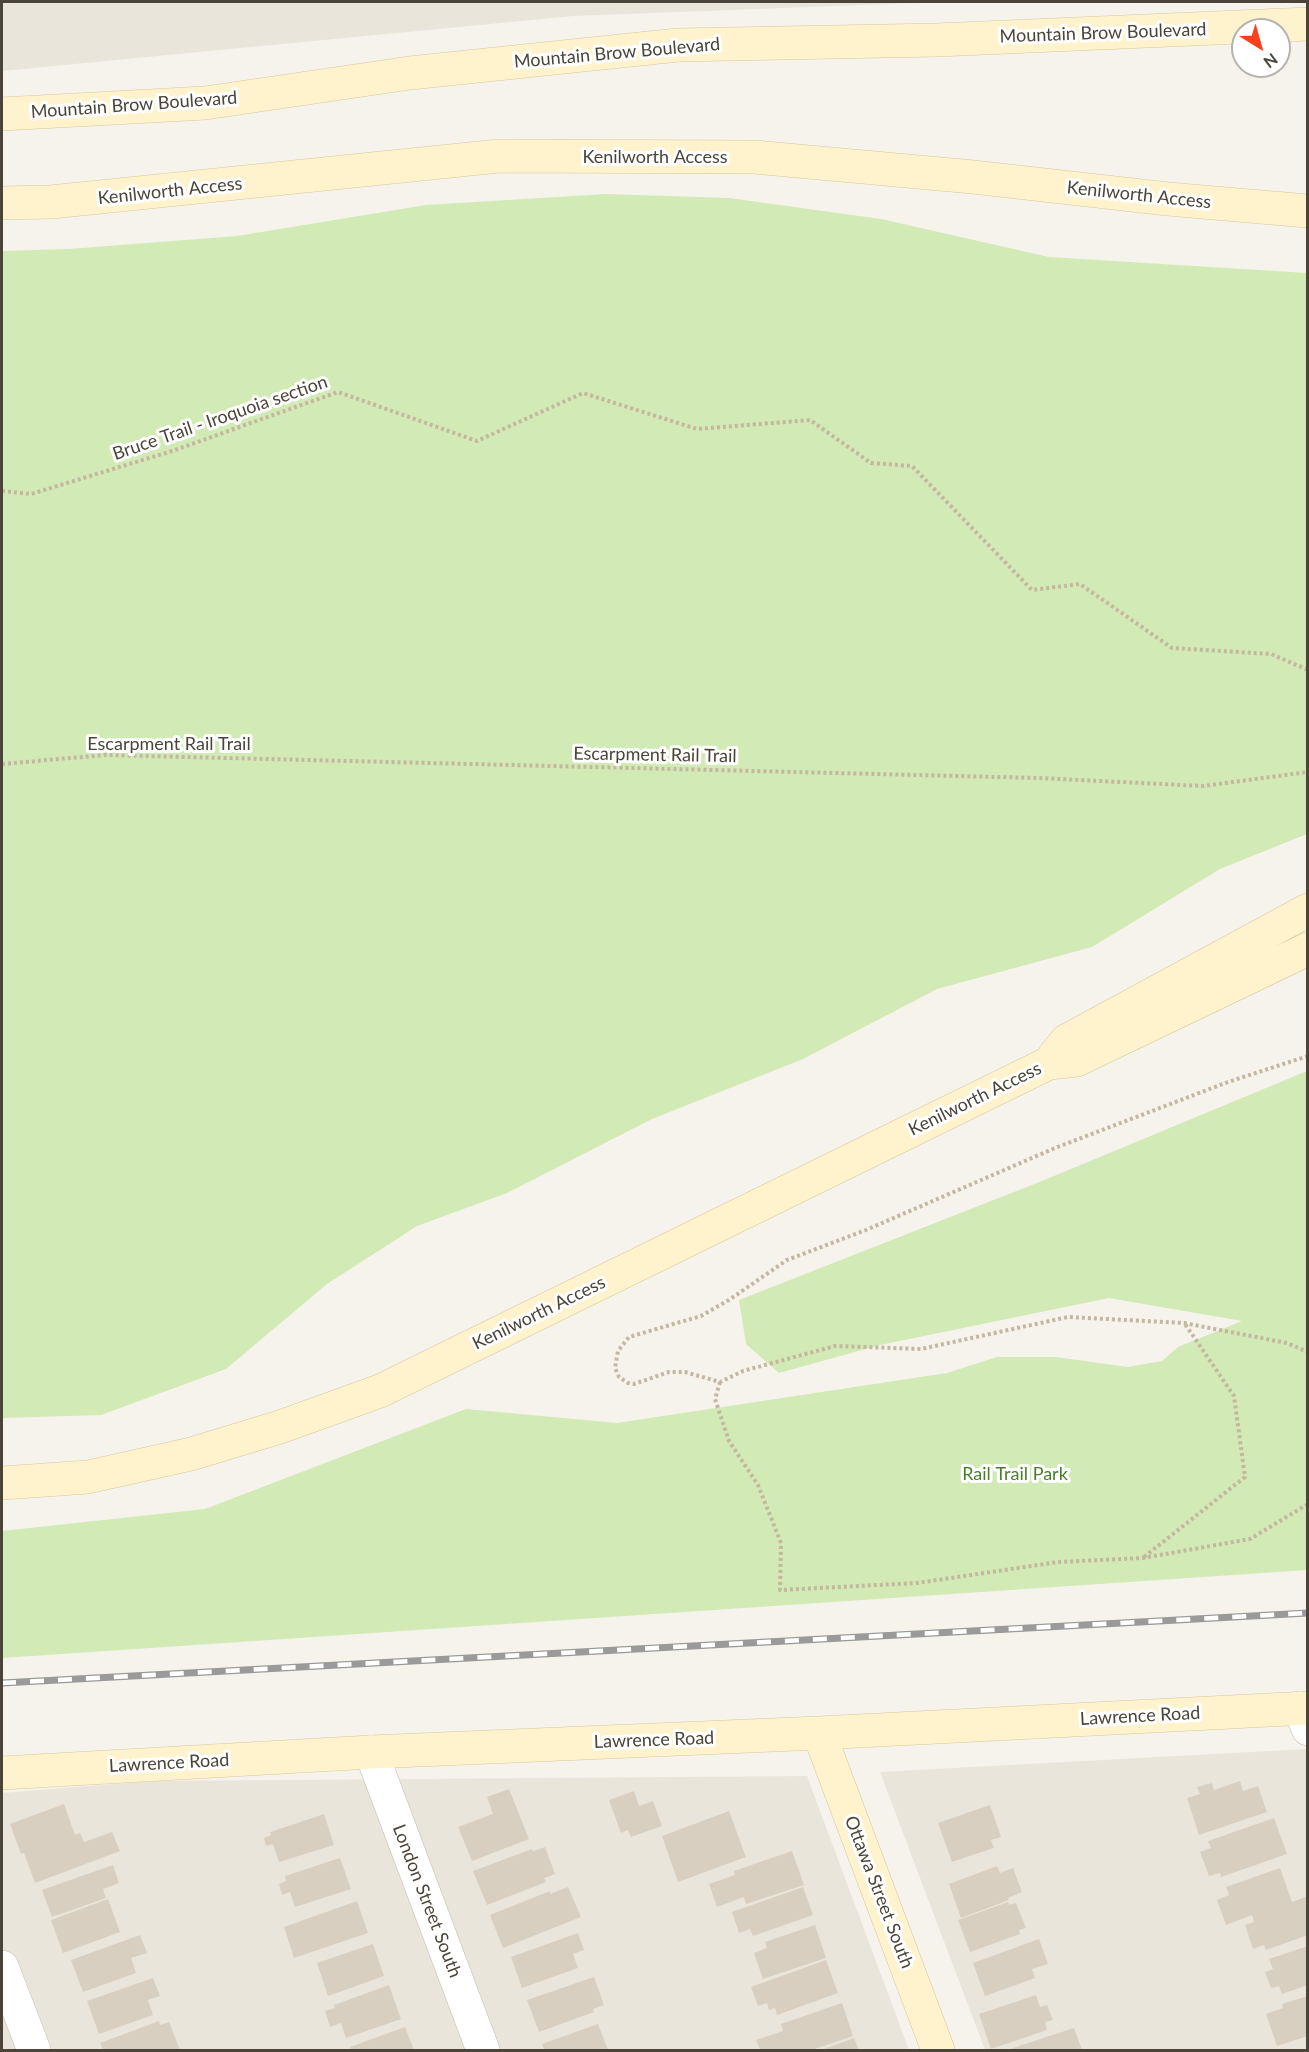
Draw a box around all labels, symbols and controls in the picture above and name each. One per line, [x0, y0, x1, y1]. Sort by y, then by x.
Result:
north arrow [1231, 18, 1291, 78]
street label: Mountain Brow Boulevard [999, 19, 1207, 47]
street label: Mountain Brow Boulevard [513, 33, 721, 73]
text: N [1260, 50, 1282, 72]
street label: Mountain Brow Boulevard [30, 87, 238, 123]
street label: Kenilworth Access [582, 146, 728, 168]
street label: Kenilworth Access [97, 173, 243, 209]
street label: Kenilworth Access [1066, 177, 1212, 213]
street label: Bruce Trail - Iroquoia section [110, 371, 330, 465]
street label: Escarpment Rail Trail [87, 733, 251, 755]
street label: Escarpment Rail Trail [573, 743, 737, 767]
street label: Kenilworth Access [905, 1057, 1045, 1141]
street label: Kenilworth Access [469, 1271, 609, 1355]
park label: Rail Trail Park [962, 1463, 1068, 1485]
street label: Lawrence Road [1079, 1702, 1201, 1730]
street label: Lawrence Road [593, 1727, 715, 1753]
street label: Lawrence Road [108, 1749, 230, 1777]
street label: Ottawa Street South [840, 1813, 918, 1971]
street label: London Street South [388, 1821, 466, 1981]

